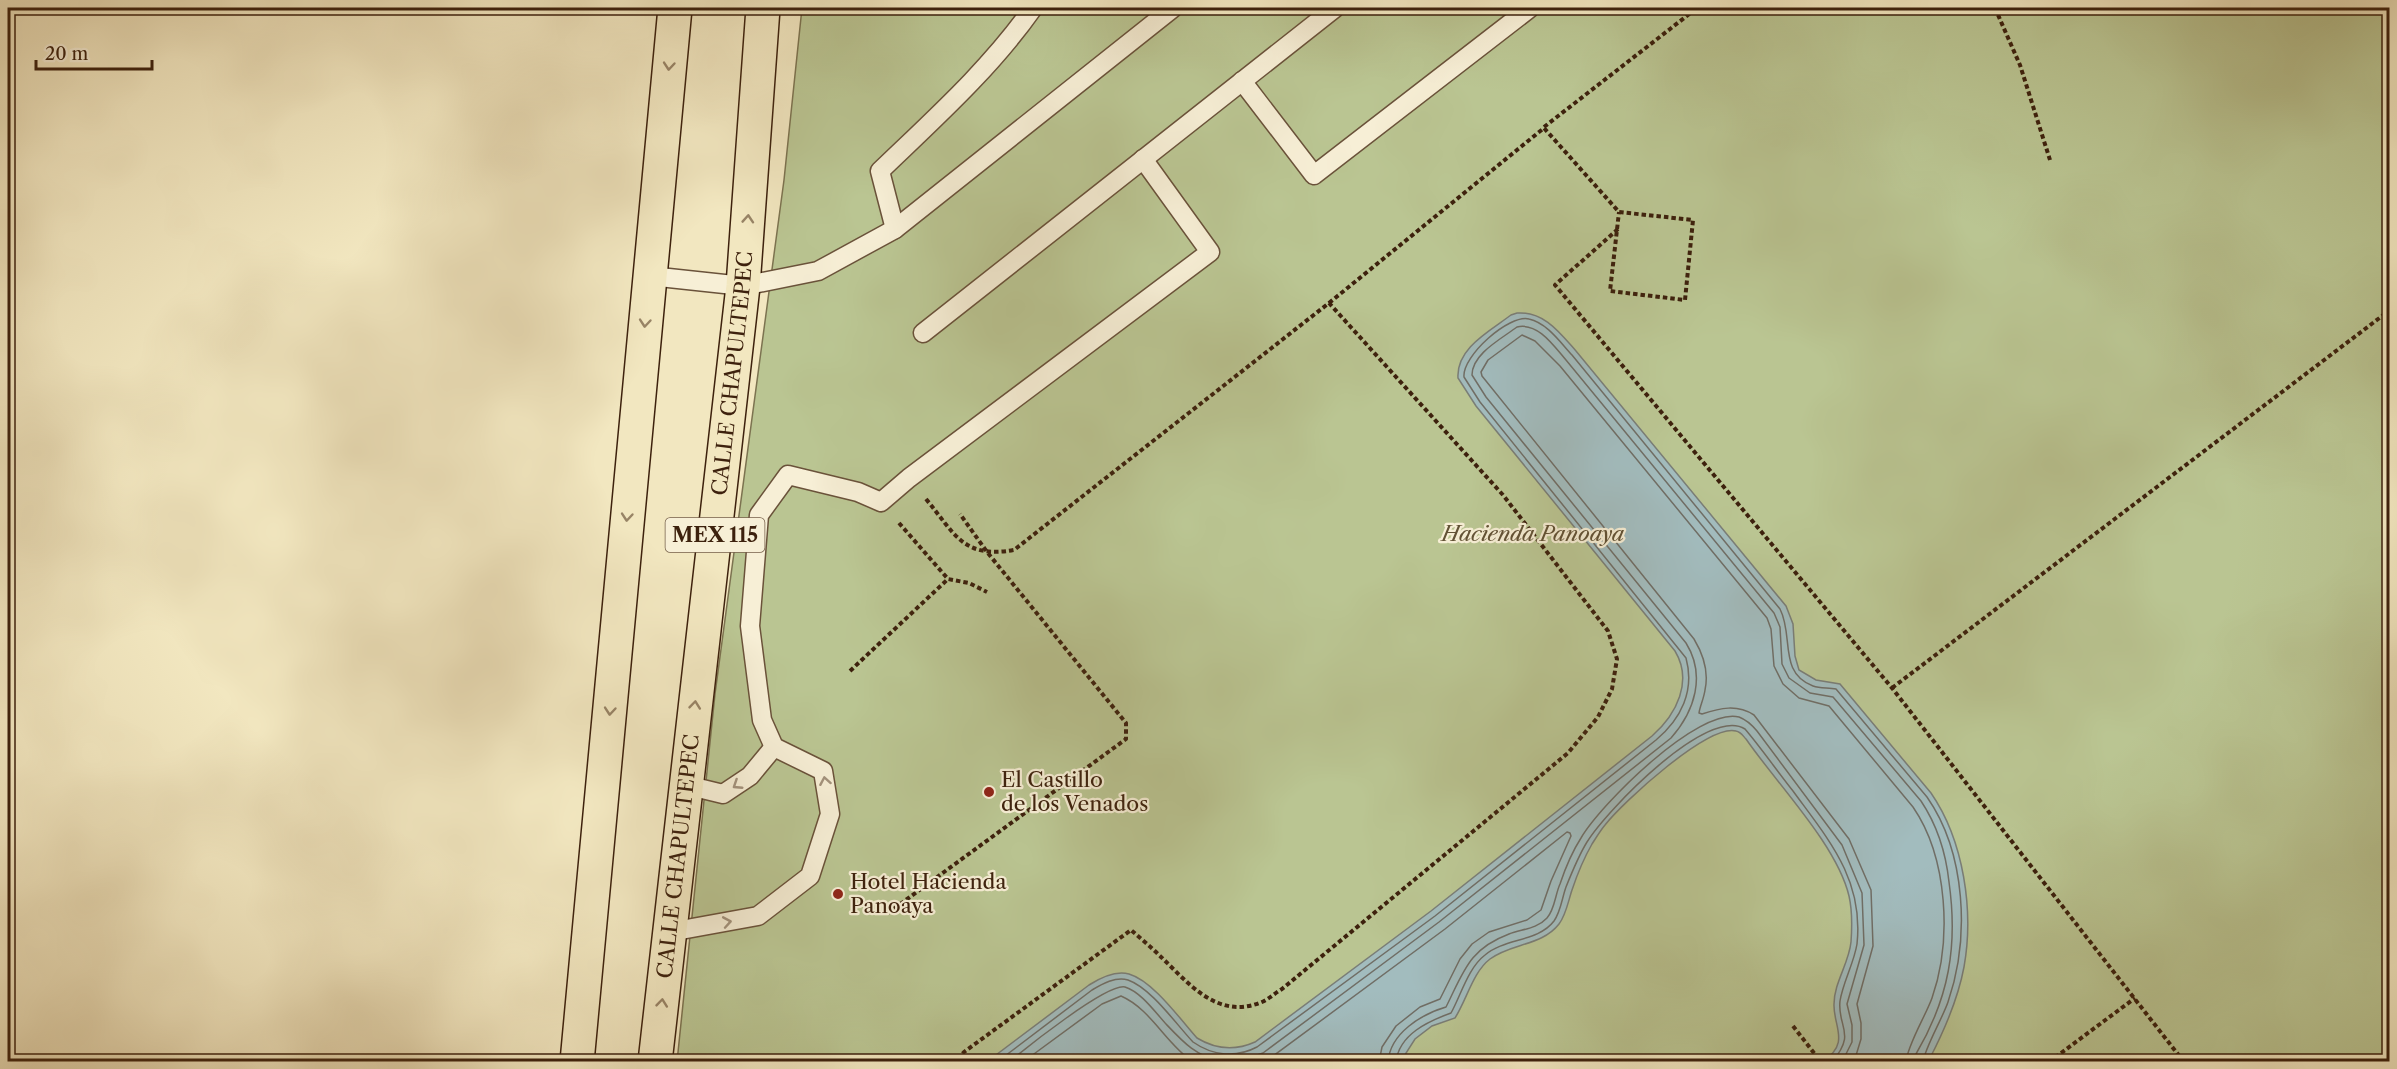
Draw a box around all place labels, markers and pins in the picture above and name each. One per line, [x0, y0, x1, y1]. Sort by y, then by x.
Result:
place label: El Castillo de los Venados [1001, 767, 1148, 816]
marker: El Castillo de los Venados [982, 785, 996, 799]
place label: Hotel Hacienda Panoaya [850, 869, 1007, 918]
marker: Hotel Hacienda Panoaya [831, 887, 845, 901]

